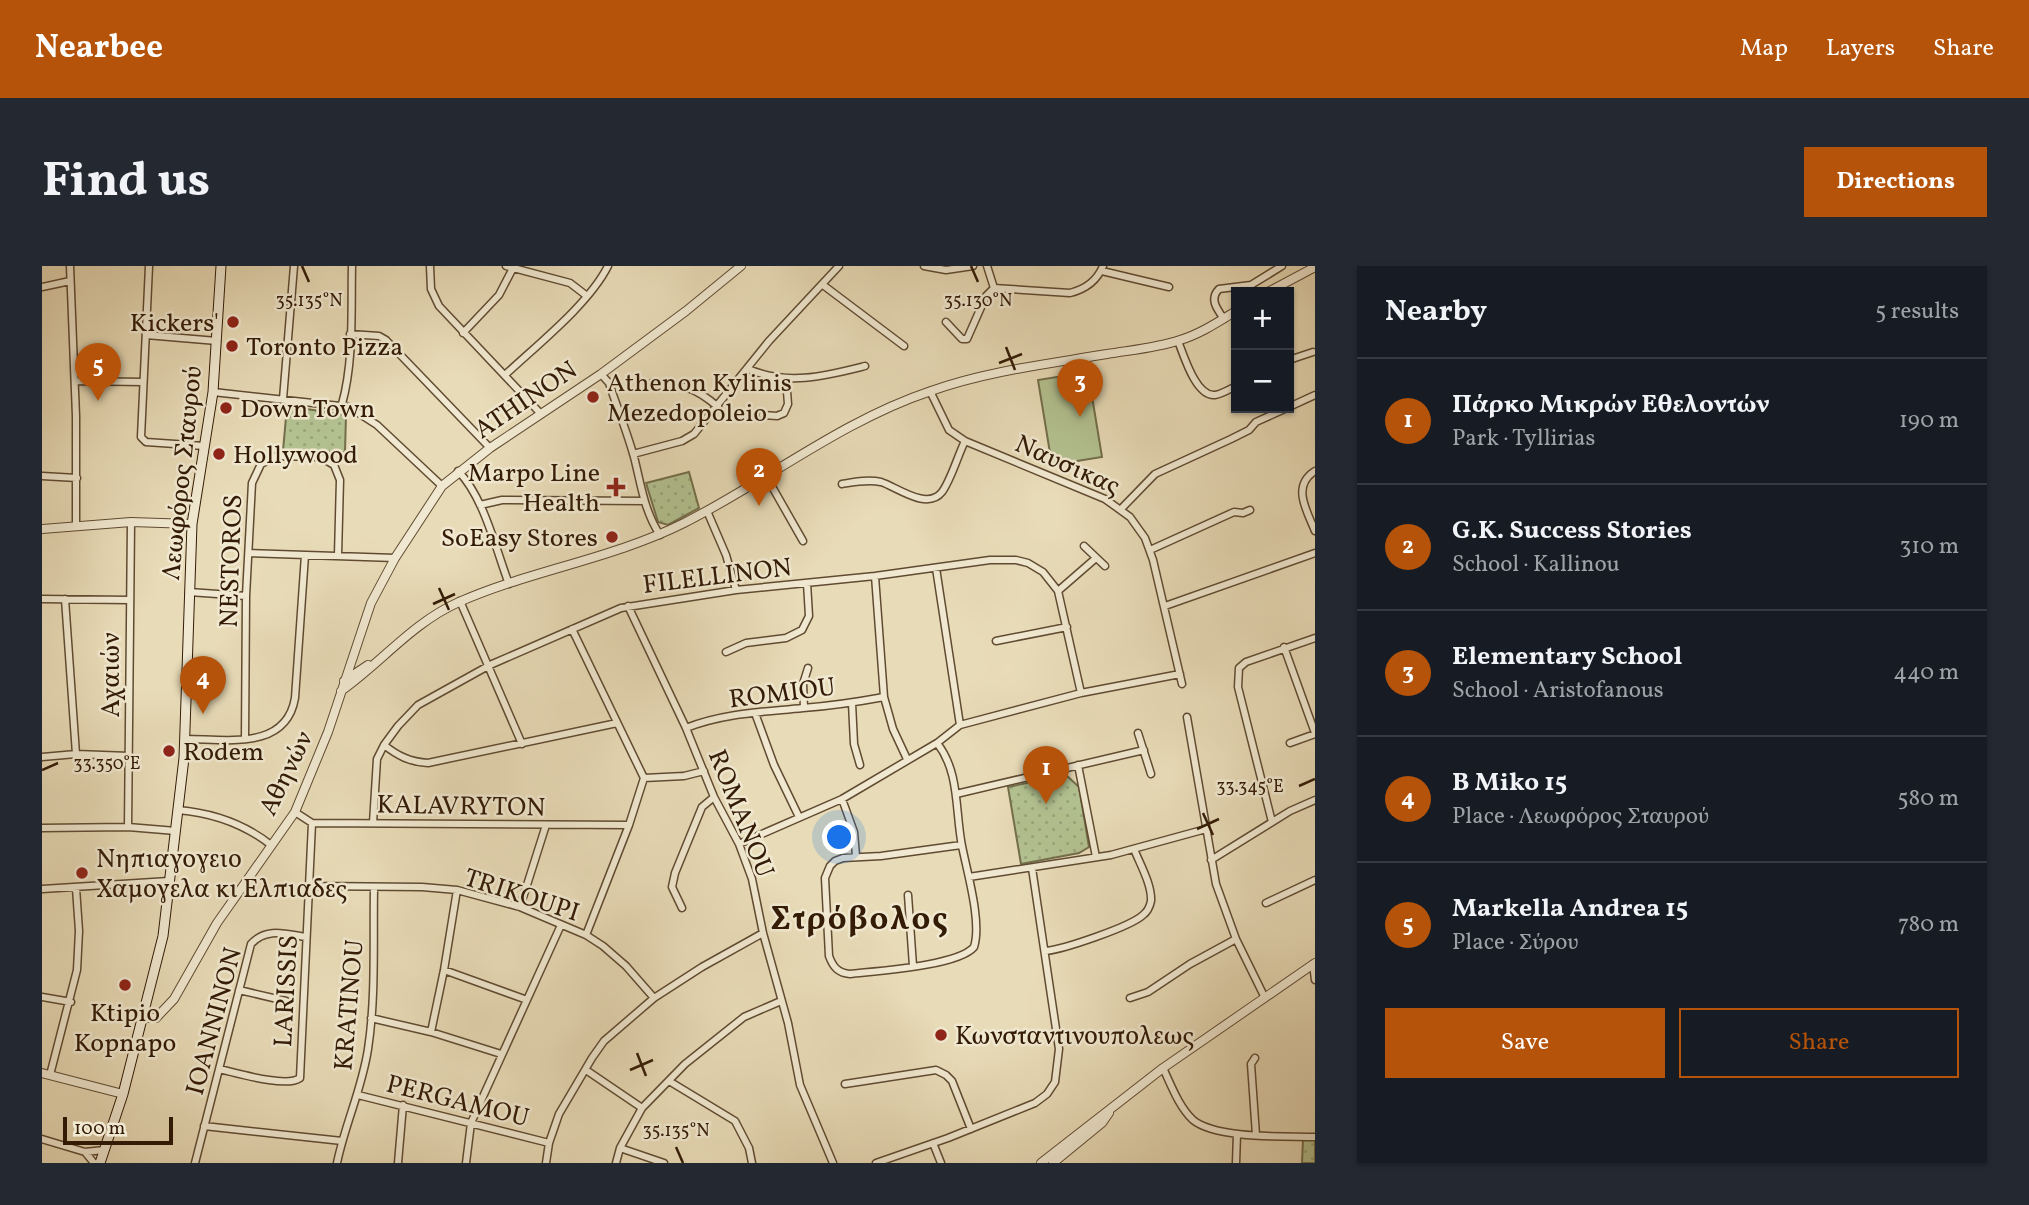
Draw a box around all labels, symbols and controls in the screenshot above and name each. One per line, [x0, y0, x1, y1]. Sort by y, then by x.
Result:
text: Nearbee [35, 26, 163, 72]
text: Map [1740, 32, 1788, 66]
text: Layers [1826, 32, 1895, 66]
text: Share [1933, 32, 1994, 66]
button: Directions [1804, 147, 1987, 217]
text: Find us [42, 148, 210, 217]
map controls [1231, 287, 1294, 413]
button: + [1231, 287, 1294, 350]
text: 35.135°N [275, 289, 343, 314]
text: 35.130°N [944, 289, 1012, 314]
text: Nearby [1385, 291, 1487, 333]
text: 5 results [1875, 296, 1959, 328]
place label: Kickers' [130, 306, 219, 342]
marker: Kickers' [225, 314, 241, 330]
place label: Toronto Pizza [246, 330, 403, 366]
marker: Toronto Pizza [224, 338, 240, 354]
pin: 5 [75, 343, 121, 401]
button: − [1231, 350, 1294, 413]
street label: ATHINON [467, 353, 585, 448]
pin: 3 [1057, 359, 1103, 417]
street label: Λεωφόρος Σταυρού [154, 364, 212, 582]
place label: Athenon Kylinis Mezedopoleio [607, 366, 792, 432]
text: Πάρκο Μικρών Εθελοντών [1452, 387, 1769, 423]
marker: Athenon Kylinis Mezedopoleio [585, 389, 601, 405]
place label: Down Town [240, 392, 375, 428]
marker: Down Town [218, 400, 234, 416]
text: 1 [1403, 405, 1413, 437]
text: 190 m [1899, 405, 1959, 437]
text: Park · Tyllirias [1452, 423, 1595, 455]
street label: Ναυσικας [1009, 427, 1126, 505]
place label: Hollywood [233, 438, 358, 474]
marker: Hollywood [211, 446, 227, 462]
pin: 2 [736, 448, 782, 506]
place label: Marpo Line Health [468, 456, 600, 522]
marker: Marpo Line Health [606, 477, 626, 497]
street label: NESTOROS [212, 494, 252, 628]
text: G.K. Success Stories [1452, 513, 1692, 549]
place label: SoEasy Stores [441, 521, 598, 557]
marker: SoEasy Stores [604, 529, 620, 545]
text: 2 [1402, 531, 1414, 563]
text: 310 m [1899, 531, 1959, 563]
text: School · Kallinou [1452, 549, 1620, 581]
street label: FILELLINON [641, 550, 794, 604]
street label: Αχαιών [94, 632, 130, 717]
text: Elementary School [1452, 639, 1682, 675]
pin: 4 [180, 656, 226, 714]
text: 3 [1402, 657, 1414, 689]
text: 440 m [1893, 657, 1959, 689]
street label: ROMIOU [727, 670, 837, 718]
text: School · Aristofanous [1452, 675, 1664, 707]
street label: Αθηνών [251, 725, 323, 822]
place label: Rodem [183, 735, 264, 771]
marker: Rodem [161, 743, 177, 759]
street label: ROMANOU [698, 744, 782, 883]
pin: 1 [1023, 746, 1069, 804]
text: 33.350°E [73, 752, 141, 777]
text: B Miko 15 [1452, 765, 1567, 801]
text: 33.345°E [1216, 775, 1284, 800]
text: 4 [1401, 783, 1415, 815]
text: 580 m [1897, 783, 1959, 815]
street label: KALAVRYTON [376, 788, 546, 826]
text: Place · Λεωφόρος Σταυρού [1452, 801, 1709, 833]
your location [822, 820, 856, 854]
place label: Νηπιαγογειο Χαμογελα κι Ελπιαδες [96, 842, 347, 908]
street label: TRIKOUPI [459, 860, 584, 931]
marker: Νηπιαγογειο Χαμογελα κι Ελπιαδες [74, 865, 90, 881]
text: Markella Andrea 15 [1452, 891, 1688, 927]
district label: Στρόβολος [770, 898, 950, 944]
text: 5 [1402, 909, 1414, 941]
text: 780 m [1898, 909, 1959, 941]
text: Place · Σύρου [1452, 927, 1579, 959]
street label: LARISSIS [266, 934, 308, 1048]
street label: KRATINOU [326, 938, 374, 1072]
street label: IOANNINON [178, 944, 252, 1099]
marker: Ktipio Kopnapo [117, 977, 133, 993]
place label: Ktipio Kopnapo [74, 996, 176, 1062]
button: Save [1385, 1008, 1665, 1078]
button: Share [1679, 1008, 1959, 1078]
place label: Κωνσταντινουπολεως [955, 1019, 1194, 1055]
marker: Κωνσταντινουπολεως [933, 1027, 949, 1043]
street label: PERGAMOU [382, 1067, 533, 1137]
scale bar [63, 1114, 173, 1146]
text: 100 m [74, 1116, 125, 1142]
text: 35.135°N [642, 1119, 710, 1144]

